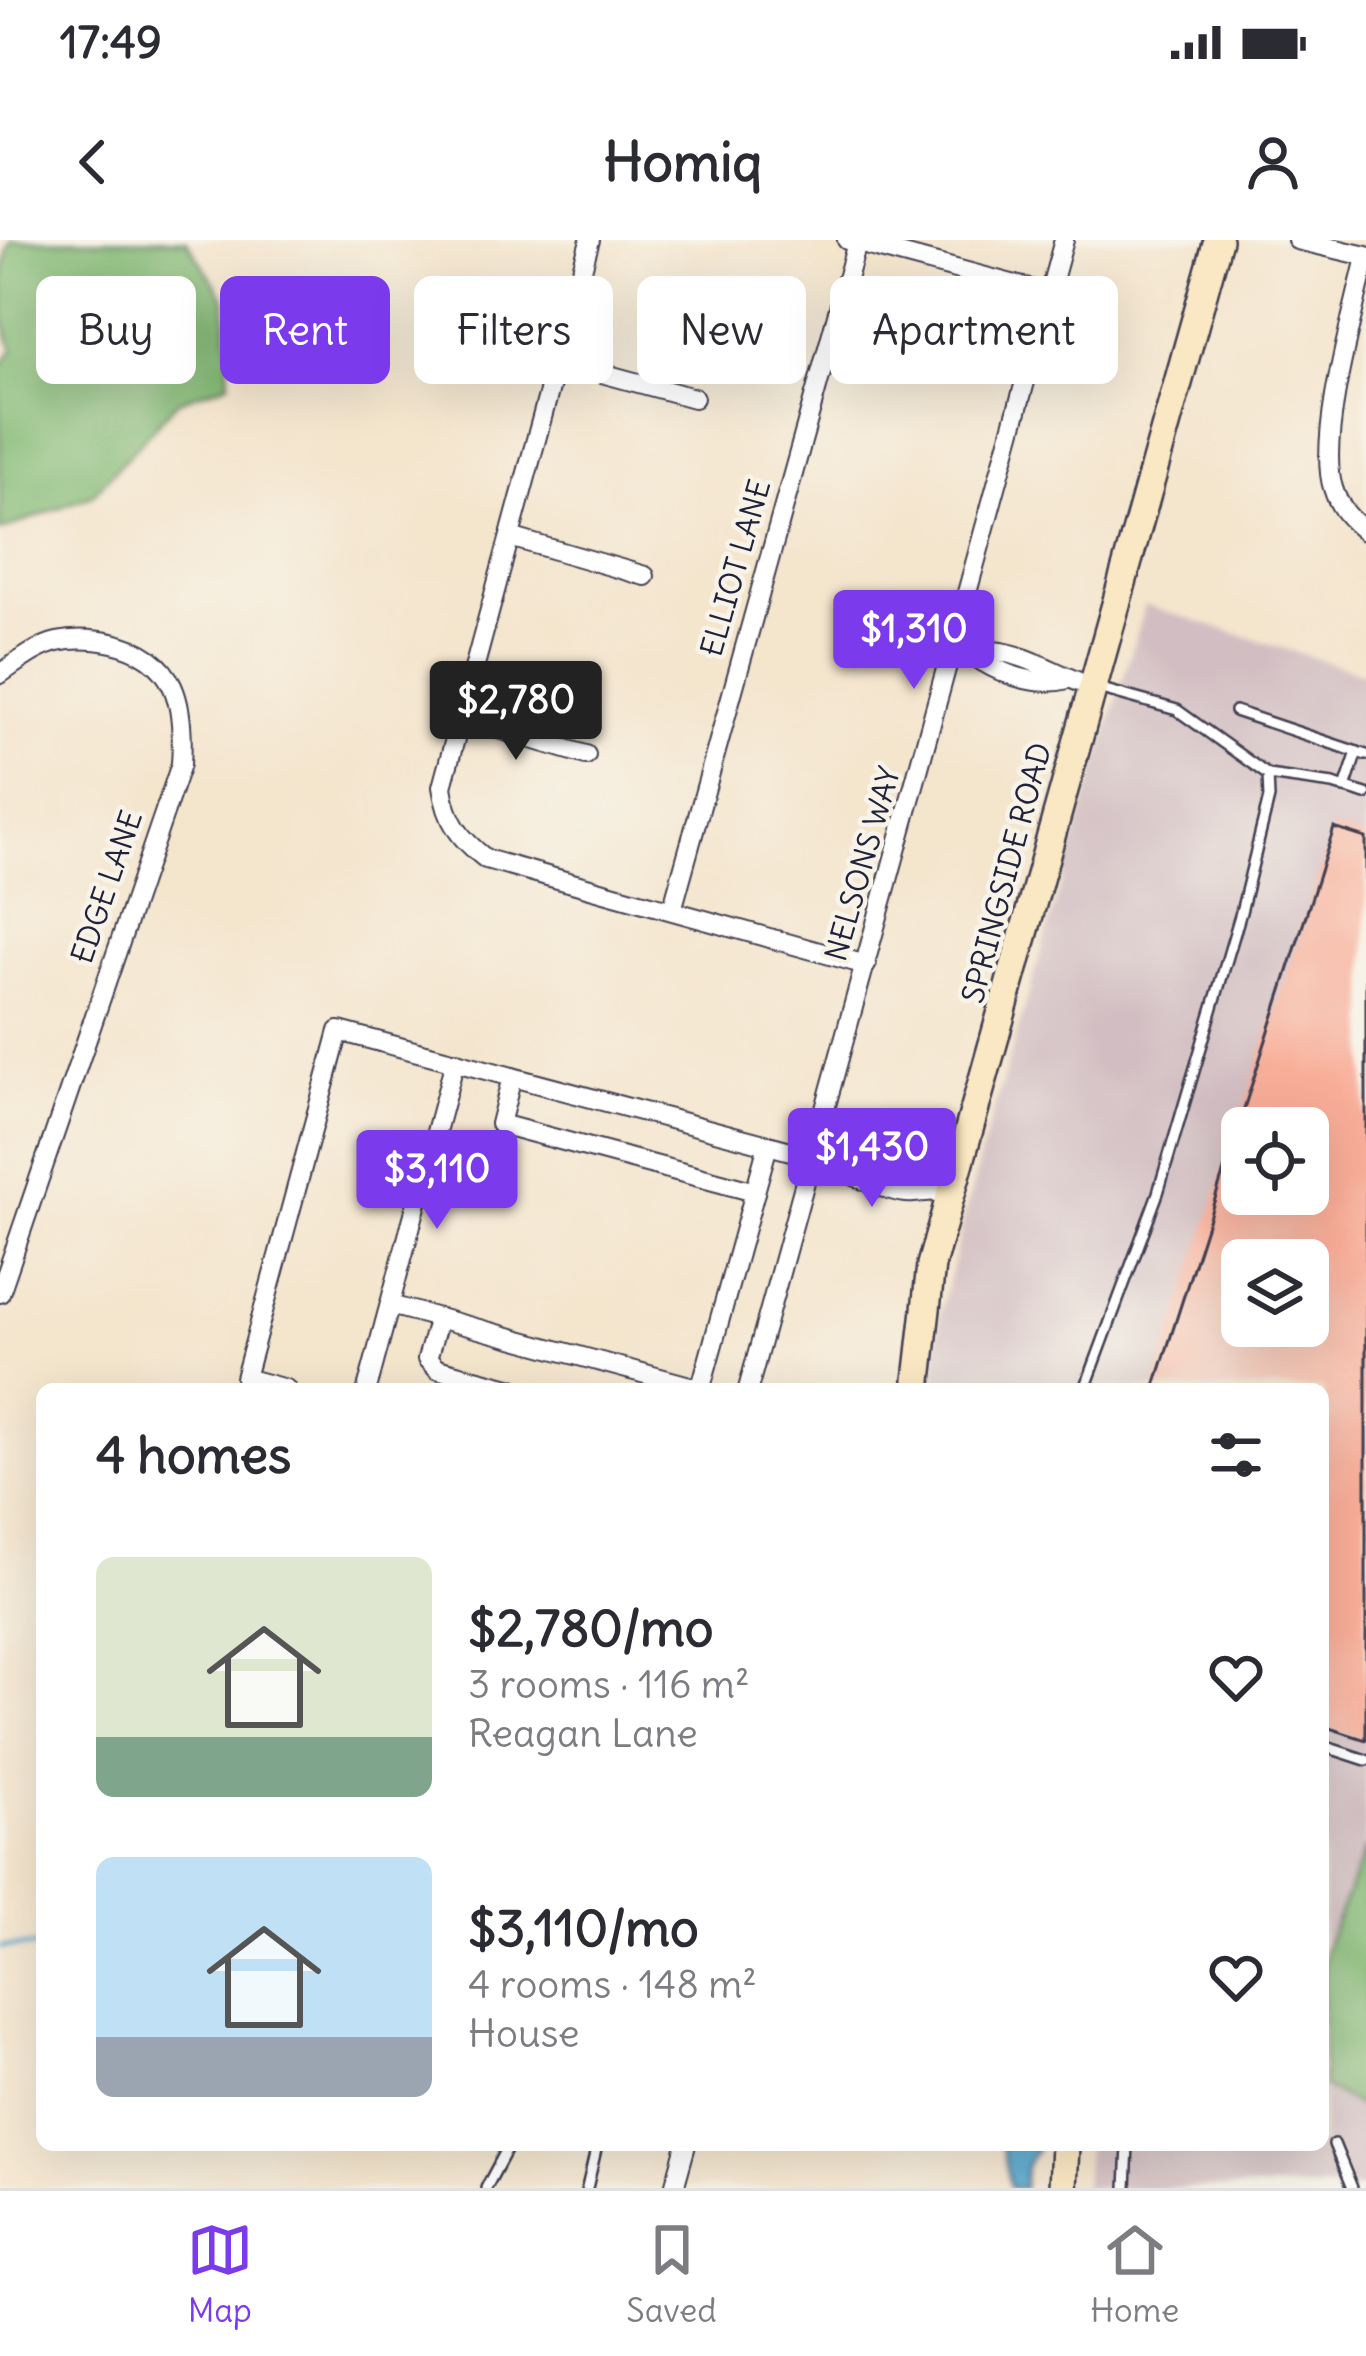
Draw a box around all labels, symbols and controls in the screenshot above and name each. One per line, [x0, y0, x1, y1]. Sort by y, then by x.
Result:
text: 17:49 [60, 14, 162, 70]
text: Homiq [604, 128, 762, 196]
icon: back [60, 129, 126, 195]
icon: person [1240, 129, 1306, 195]
chip: Buy [36, 276, 196, 384]
chip: Rent [220, 276, 390, 384]
chip: Filters [414, 276, 613, 384]
chip: New [637, 276, 806, 384]
chip: Apartment [830, 276, 1118, 384]
street label: ELLIOT LANE [692, 475, 778, 660]
pin: $1,310 [816, 590, 1012, 692]
text: $1,310 [860, 604, 968, 653]
pin: $2,780 [418, 661, 614, 763]
text: $2,780 [457, 675, 575, 724]
street label: SPRINGSIDE ROAD [953, 739, 1059, 1007]
street label: NELSONS WAY [816, 762, 908, 965]
street label: EDGE LANE [62, 805, 150, 968]
map controls [1221, 1107, 1329, 1347]
button: locate [1221, 1107, 1329, 1215]
pin: $1,430 [774, 1108, 970, 1210]
text: $1,430 [815, 1122, 929, 1171]
pin: $3,110 [339, 1130, 535, 1232]
text: $3,110 [383, 1144, 491, 1193]
button: layers [1221, 1239, 1329, 1347]
icon: filters [1203, 1422, 1269, 1488]
text: 4 homes [96, 1423, 291, 1487]
text: $2,780/mo [468, 1596, 714, 1660]
icon: home [192, 1605, 336, 1749]
icon: heart [1203, 1644, 1269, 1710]
text: 3 rooms · 116 m² [468, 1660, 750, 1709]
text: Reagan Lane [468, 1709, 698, 1758]
text: $3,110/mo [468, 1896, 699, 1960]
icon: home [192, 1905, 336, 2049]
icon: heart [1203, 1944, 1269, 2010]
text: 4 rooms · 148 m² [468, 1960, 757, 2009]
text: House [468, 2009, 579, 2058]
tab: Map [187, 2217, 253, 2331]
tab: Saved [626, 2217, 717, 2331]
tab: Home [1090, 2217, 1179, 2331]

